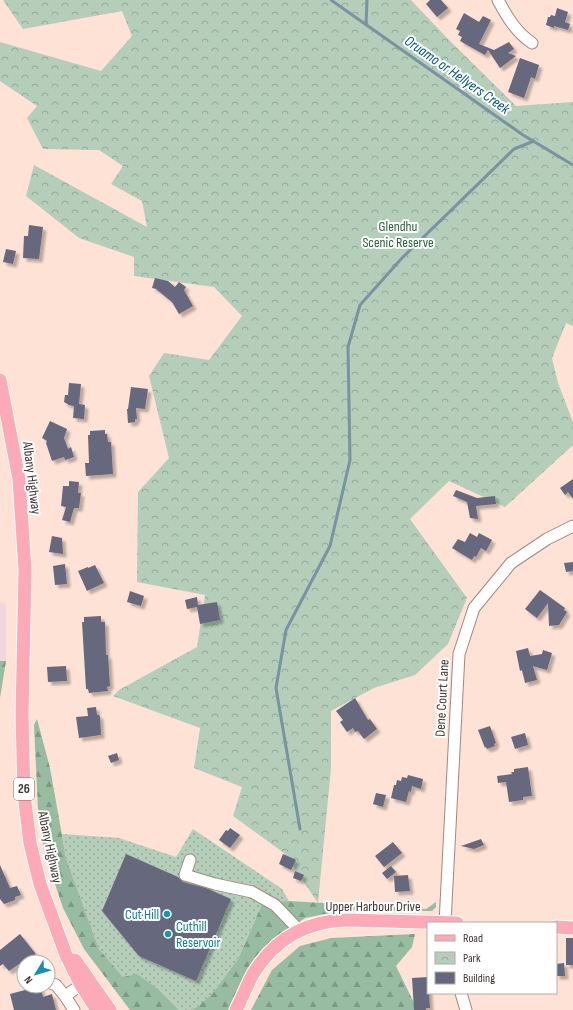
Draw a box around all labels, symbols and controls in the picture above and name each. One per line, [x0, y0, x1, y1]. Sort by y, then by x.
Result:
water label: Oruamo or Hellyers Creek [401, 32, 514, 119]
park label: Glendhu Scenic Reserve [362, 218, 434, 251]
street label: Albany Highway [19, 440, 45, 516]
street label: Dene Court Lane [431, 659, 453, 737]
road number: 26 [14, 778, 34, 800]
street label: Albany Highway [34, 808, 66, 885]
street label: Upper Harbour Drive [325, 898, 421, 915]
place label: Cut Hill [125, 906, 159, 923]
marker: Cut Hill [162, 909, 172, 919]
place label: Cuthill Reservoir [176, 918, 220, 951]
legend [427, 922, 557, 994]
marker: Cuthill Reservoir [163, 929, 173, 939]
text: Road [463, 931, 483, 946]
text: Park [463, 951, 481, 966]
north arrow [16, 954, 56, 994]
text: Building [463, 971, 495, 986]
text: N [22, 973, 35, 986]

